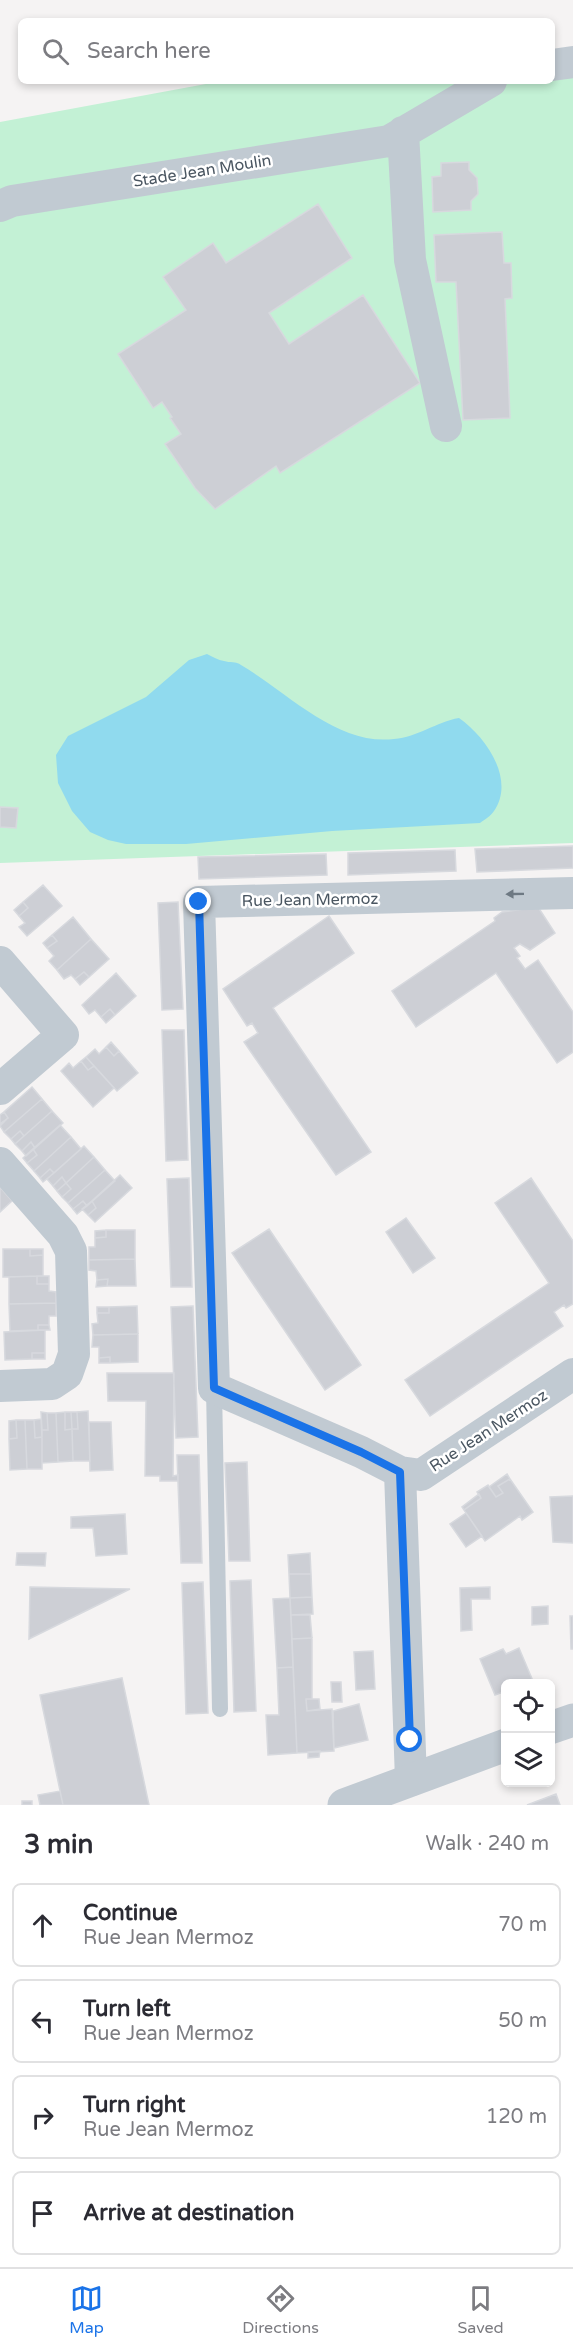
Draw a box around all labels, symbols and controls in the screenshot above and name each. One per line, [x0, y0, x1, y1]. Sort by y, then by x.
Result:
search box [18, 18, 555, 84]
icon: search [39, 35, 72, 68]
text: Search here [87, 38, 211, 64]
street label: Stade Jean Moulin [132, 150, 273, 192]
route end [185, 888, 211, 914]
street label: Rue Jean Mermoz [242, 889, 378, 911]
one-way arrow [505, 890, 524, 899]
street label: Rue Jean Mermoz [426, 1385, 551, 1476]
map controls [501, 1679, 555, 1787]
button: locate [501, 1679, 555, 1733]
route start [396, 1726, 422, 1752]
button: layers [501, 1733, 555, 1787]
text: 3 min [24, 1829, 93, 1860]
text: Walk · 240 m [426, 1832, 549, 1856]
text: Continue [83, 1900, 178, 1926]
icon: ahead [26, 1909, 59, 1942]
text: 70 m [498, 1913, 547, 1937]
text: Rue Jean Mermoz [83, 1926, 254, 1950]
text: Turn left [83, 1996, 171, 2022]
icon: left [26, 2005, 59, 2038]
text: 50 m [498, 2009, 547, 2033]
text: Rue Jean Mermoz [83, 2022, 254, 2046]
text: Turn right [83, 2092, 185, 2118]
icon: right [26, 2101, 59, 2134]
text: 120 m [486, 2105, 547, 2129]
text: Rue Jean Mermoz [83, 2118, 254, 2142]
icon: arrive [26, 2197, 59, 2230]
text: Arrive at destination [83, 2200, 294, 2226]
tab: Map [69, 2282, 104, 2338]
tab: Directions [242, 2282, 319, 2338]
tab: Saved [457, 2282, 504, 2338]

